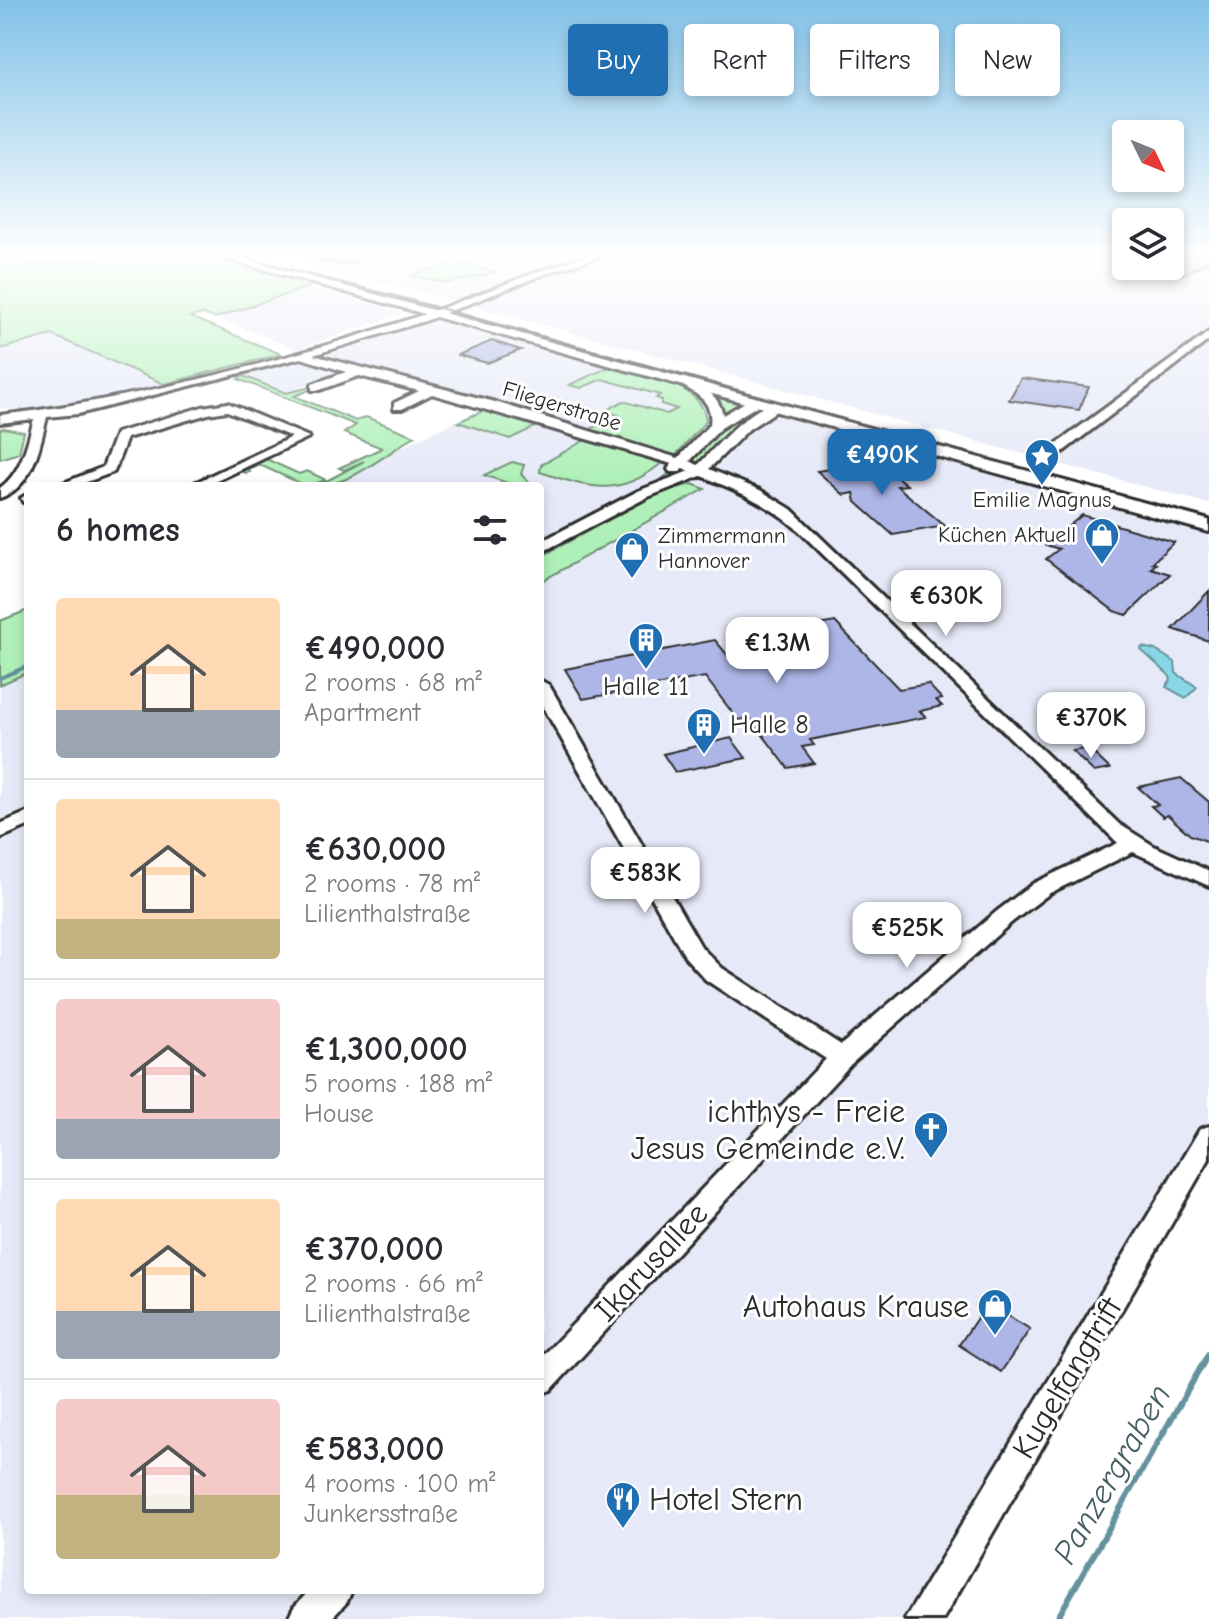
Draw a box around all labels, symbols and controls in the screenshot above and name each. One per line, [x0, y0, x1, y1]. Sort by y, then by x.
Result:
chip: Buy [568, 24, 668, 96]
chip: Rent [684, 24, 794, 96]
chip: Filters [810, 24, 939, 96]
chip: New [955, 24, 1060, 96]
north arrow [1112, 120, 1184, 192]
map controls [1112, 120, 1184, 280]
button: layers [1112, 208, 1184, 280]
street label: Fliegerstraße [500, 376, 624, 436]
pin: €490K [826, 429, 938, 497]
place icon: Emilie Magnus [1023, 437, 1061, 487]
text: €490K [845, 440, 919, 470]
place label: Emilie Magnus [973, 487, 1111, 513]
icon: filters [468, 508, 512, 552]
text: 6 homes [56, 510, 180, 550]
shop icon: Küchen Aktuell [1083, 516, 1121, 566]
place label: Küchen Aktuell [938, 522, 1076, 548]
place label: Zimmermann Hannover [658, 523, 786, 574]
shop icon: Zimmermann Hannover [613, 530, 651, 580]
pin: €630K [890, 570, 1002, 638]
text: €630K [909, 581, 983, 611]
pin: €1.3M [721, 617, 833, 685]
building icon: Halle 11 [627, 621, 665, 671]
text: €490,000 [304, 628, 445, 668]
text: €1.3M [744, 628, 810, 658]
icon: home [120, 630, 216, 726]
text: 2 rooms · 68 m² [304, 668, 482, 698]
place label: Halle 11 [603, 672, 689, 702]
pin: €370K [1035, 692, 1147, 760]
text: Apartment [304, 698, 420, 728]
text: €370K [1055, 703, 1127, 733]
building icon: Halle 8 [685, 706, 723, 756]
place label: Halle 8 [730, 710, 809, 740]
text: €630,000 [304, 829, 446, 869]
icon: home [120, 831, 216, 927]
pin: €583K [589, 847, 701, 915]
text: €583K [609, 858, 681, 888]
text: 2 rooms · 78 m² [304, 869, 480, 899]
text: Lilienthalstraße [304, 899, 471, 929]
pin: €525K [851, 902, 963, 970]
text: €525K [870, 913, 944, 943]
text: €1,300,000 [304, 1029, 468, 1069]
icon: home [120, 1031, 216, 1127]
text: 5 rooms · 188 m² [304, 1069, 492, 1099]
place label: ichthys - Freie Jesus Gemeinde e.V. [631, 1093, 905, 1167]
text: House [304, 1099, 374, 1129]
church icon: ichthys - Freie Jesus Gemeinde e.V. [912, 1110, 950, 1160]
street label: Ikarusallee [587, 1195, 715, 1329]
text: €370,000 [304, 1229, 444, 1269]
icon: home [120, 1231, 216, 1327]
text: 2 rooms · 66 m² [304, 1269, 483, 1299]
shop icon: Autohaus Krause [976, 1287, 1014, 1337]
place label: Autohaus Krause [743, 1288, 969, 1325]
street label: Kugelfangtrift [1005, 1290, 1130, 1465]
text: Lilienthalstraße [304, 1299, 471, 1329]
water label: Panzergraben [1045, 1377, 1179, 1571]
text: €583,000 [304, 1429, 445, 1469]
icon: home [120, 1431, 216, 1527]
text: 4 rooms · 100 m² [304, 1469, 496, 1499]
restaurant icon: Hotel Stern [604, 1480, 642, 1530]
place label: Hotel Stern [649, 1481, 803, 1518]
text: Junkersstraße [304, 1499, 458, 1529]

